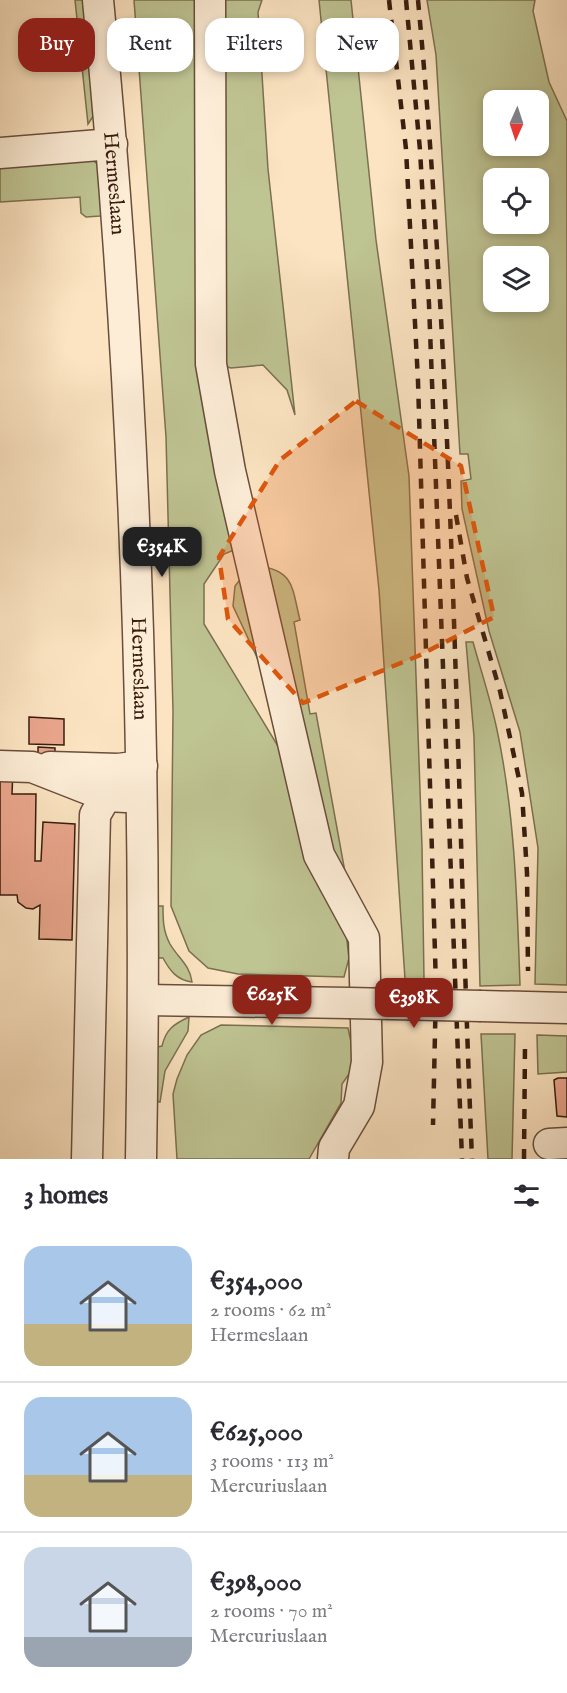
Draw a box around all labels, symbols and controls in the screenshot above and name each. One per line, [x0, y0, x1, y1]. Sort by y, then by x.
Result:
chip: Buy [18, 18, 95, 72]
chip: Rent [107, 18, 193, 72]
chip: Filters [205, 18, 304, 72]
chip: New [316, 18, 399, 72]
north arrow [483, 90, 549, 156]
map controls [483, 90, 549, 312]
street label: Hermeslaan [97, 131, 131, 236]
button: locate [483, 168, 549, 234]
button: layers [483, 246, 549, 312]
pin: €354K [120, 527, 204, 578]
text: €354K [137, 534, 187, 559]
street label: Hermeslaan [124, 616, 154, 721]
pin: €625K [230, 975, 314, 1026]
pin: €398K [372, 978, 456, 1029]
text: €625K [246, 982, 298, 1007]
text: €398K [389, 985, 439, 1010]
text: 3 homes [24, 1179, 108, 1212]
icon: filters [510, 1179, 543, 1212]
text: €354,000 [210, 1265, 303, 1298]
icon: home [72, 1270, 144, 1342]
text: 2 rooms · 62 m² [210, 1298, 332, 1323]
text: Hermeslaan [210, 1323, 308, 1348]
text: €625,000 [210, 1416, 303, 1449]
icon: home [72, 1421, 144, 1493]
text: 3 rooms · 113 m² [210, 1449, 334, 1474]
text: Mercuriuslaan [210, 1474, 328, 1499]
text: €398,000 [210, 1566, 302, 1599]
icon: home [72, 1571, 144, 1643]
text: 2 rooms · 70 m² [210, 1599, 333, 1624]
text: Mercuriuslaan [210, 1624, 328, 1649]

